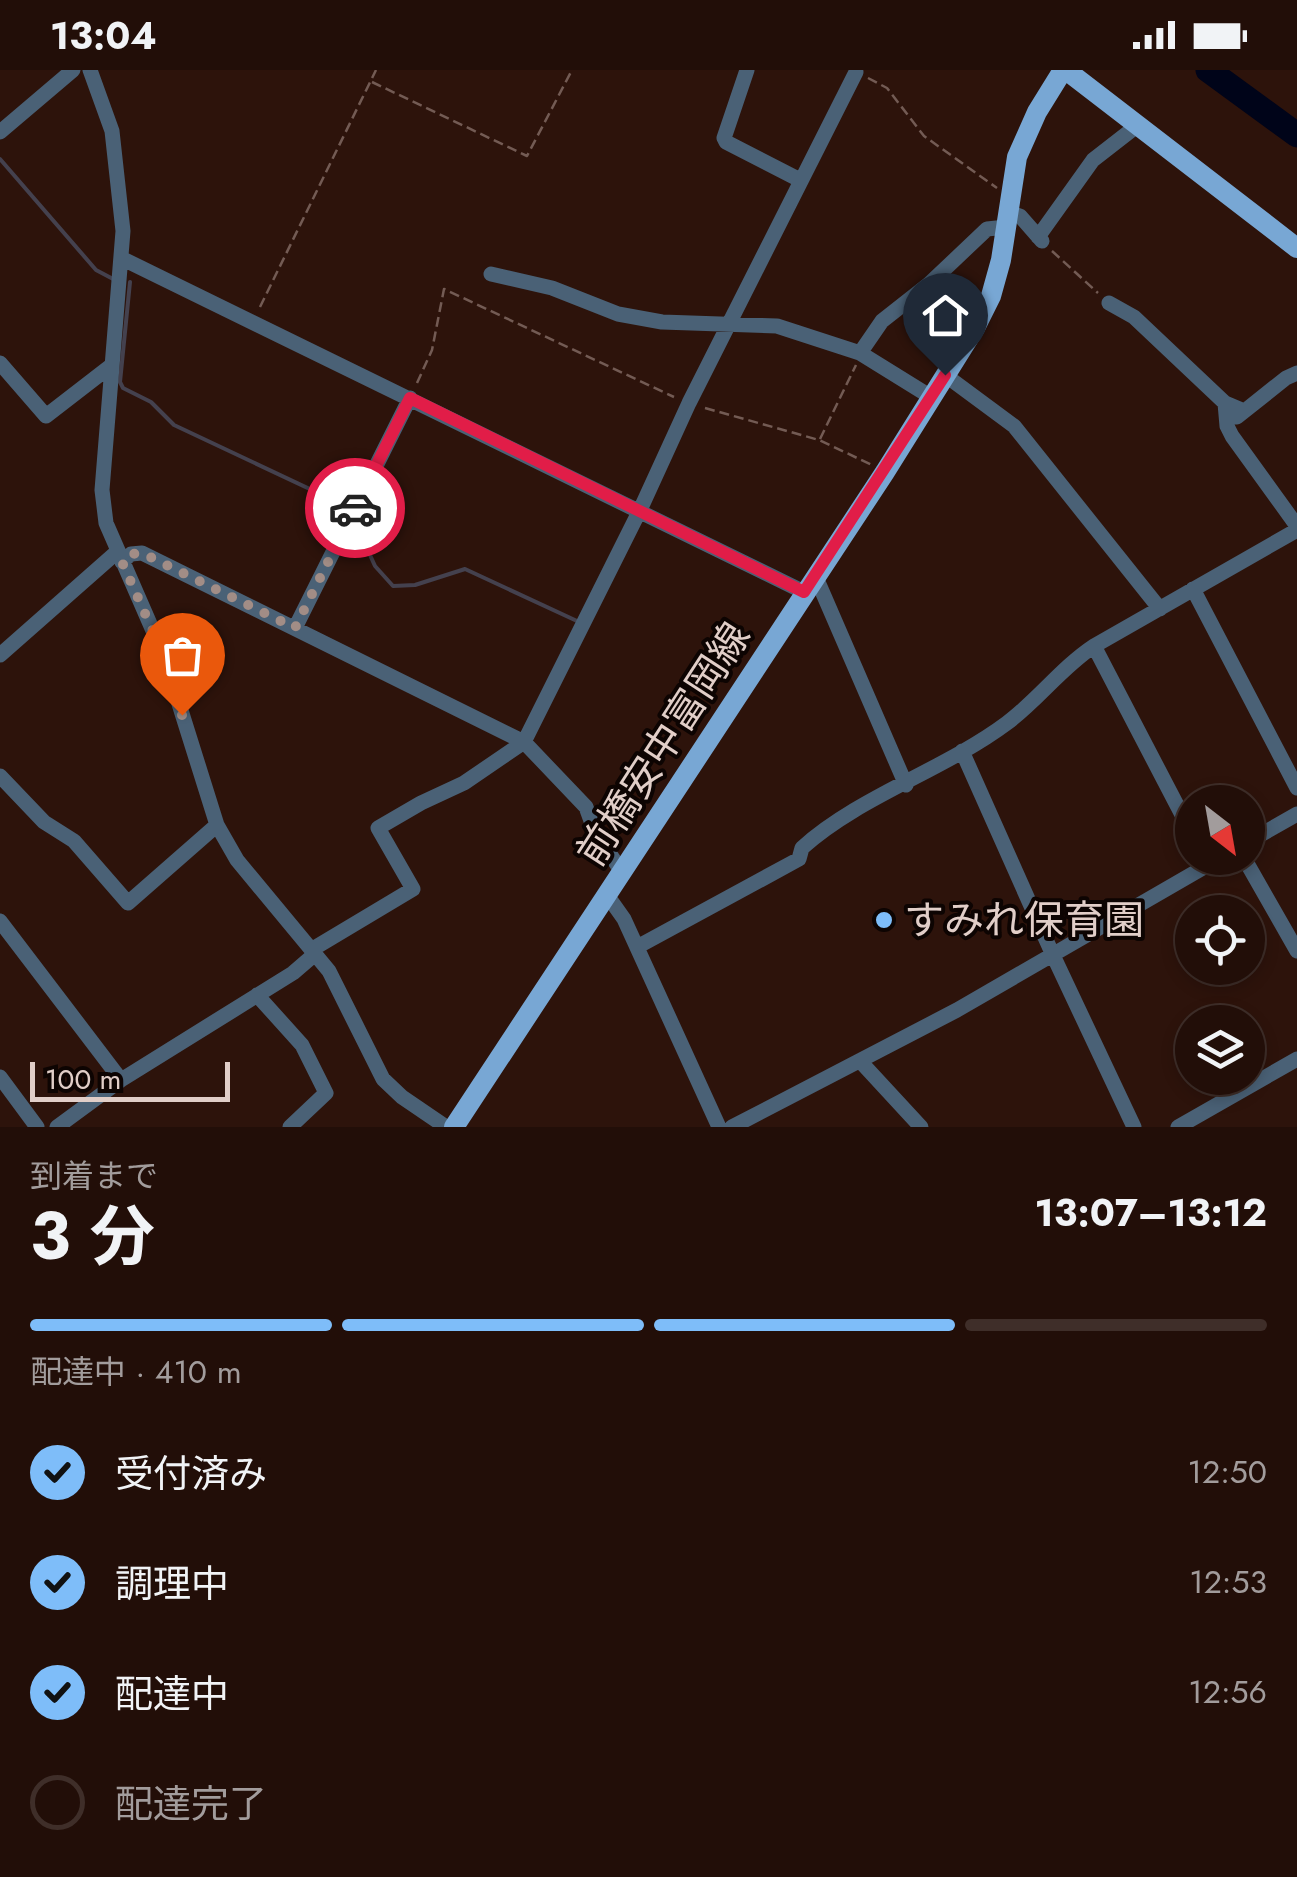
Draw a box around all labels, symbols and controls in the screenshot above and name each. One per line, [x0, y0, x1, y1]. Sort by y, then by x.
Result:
text: 13:04 [50, 8, 157, 63]
pin [903, 273, 988, 376]
icon: home [918, 288, 973, 343]
courier [305, 458, 405, 558]
icon: car [328, 481, 383, 536]
street label: 前橋安中富岡線 [562, 611, 764, 877]
pin [140, 613, 225, 716]
icon: bag [155, 628, 210, 683]
north arrow [1175, 785, 1265, 875]
map controls [1175, 785, 1265, 1095]
place label: すみれ保育園 [904, 891, 1144, 949]
button: locate [1175, 895, 1265, 985]
marker: すみれ保育園 [873, 909, 895, 931]
button: layers [1175, 1005, 1265, 1095]
scale bar [30, 1057, 230, 1102]
text: 100 m [45, 1059, 121, 1100]
text: 到着まで [30, 1153, 158, 1199]
text: 13:07–13:12 [1035, 1185, 1267, 1240]
text: 3 分 [30, 1189, 155, 1283]
text: 配達中 · 410 m [30, 1349, 242, 1395]
icon: check [30, 1445, 85, 1500]
text: 受付済み [115, 1446, 267, 1501]
text: 12:50 [1188, 1449, 1267, 1495]
icon: check [30, 1555, 85, 1610]
text: 調理中 [115, 1556, 229, 1611]
text: 12:53 [1189, 1559, 1267, 1605]
icon: check [30, 1665, 85, 1720]
text: 配達中 [115, 1666, 229, 1721]
text: 12:56 [1188, 1669, 1267, 1715]
text: 配達完了 [115, 1776, 267, 1831]

